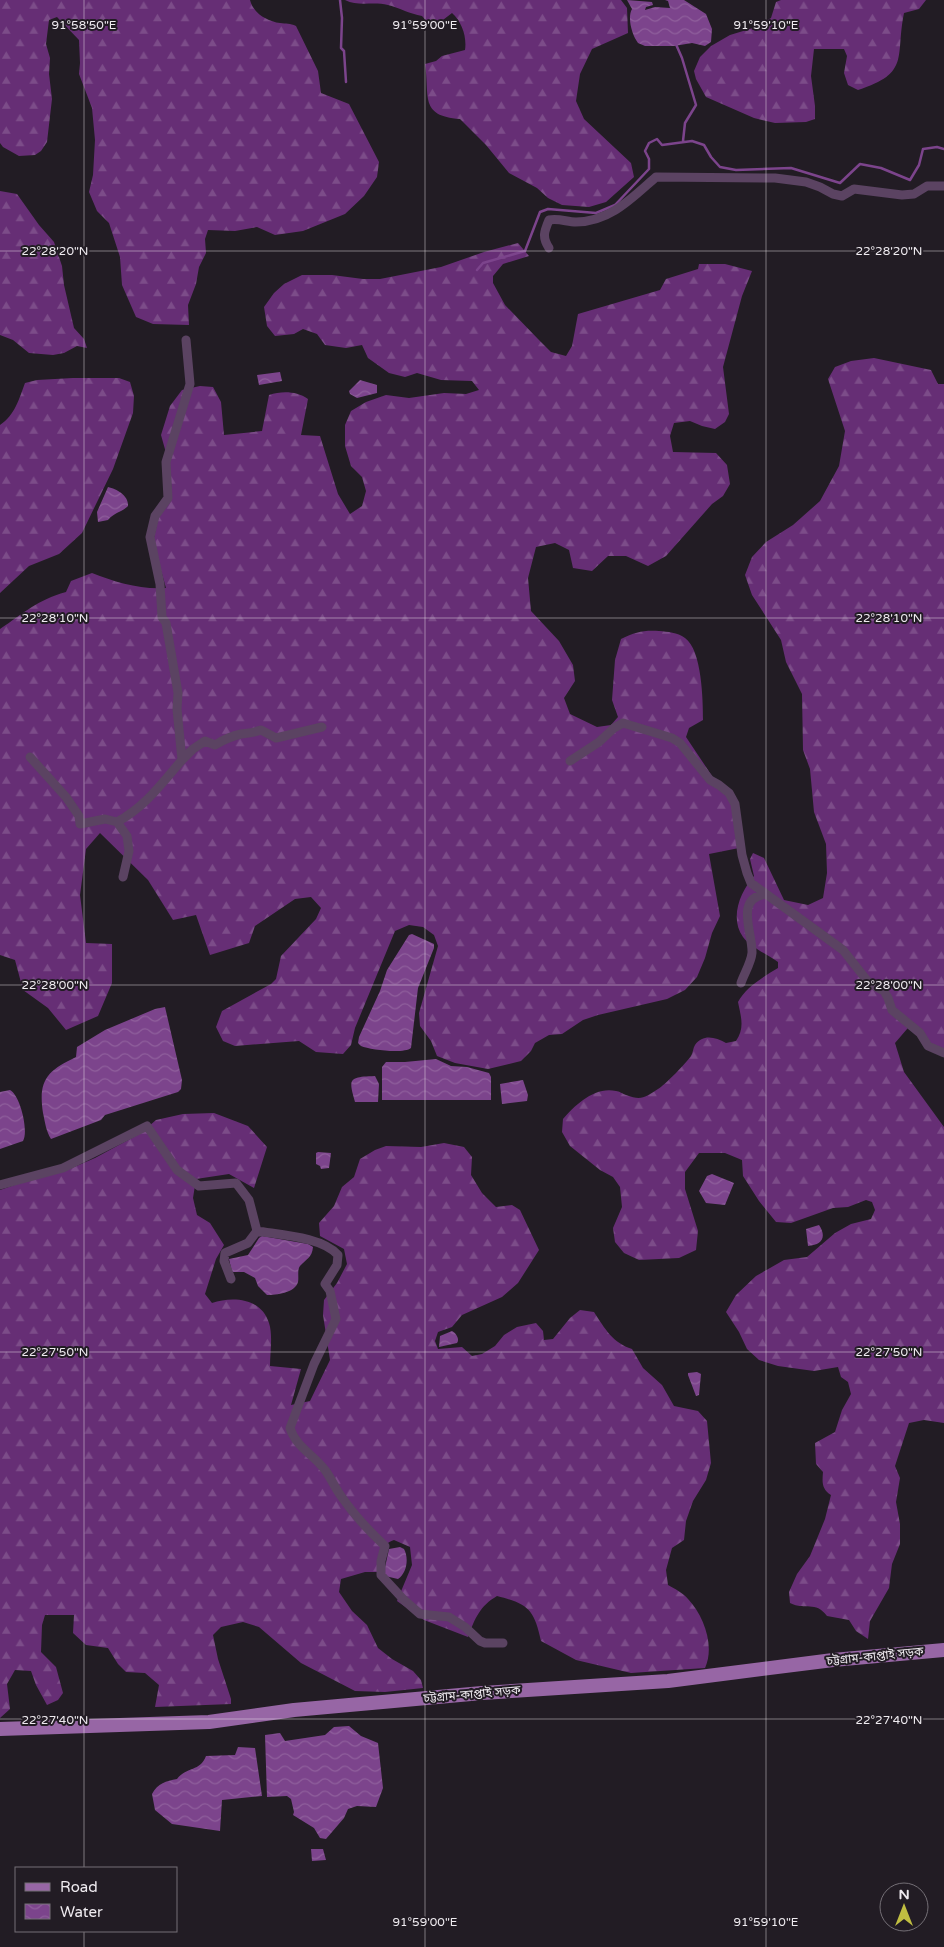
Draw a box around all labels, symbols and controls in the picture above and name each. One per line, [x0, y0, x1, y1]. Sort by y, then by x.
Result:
text: 91°58'50"E [51, 18, 117, 32]
text: 91°59'00"E [392, 18, 458, 32]
text: 91°59'10"E [733, 18, 799, 32]
text: 22°28'20"N [22, 244, 89, 258]
text: 22°28'20"N [856, 244, 923, 258]
text: 22°28'10"N [22, 611, 89, 625]
text: 22°28'10"N [856, 611, 923, 625]
text: 22°28'00"N [22, 978, 89, 992]
text: 22°28'00"N [856, 978, 923, 992]
text: 22°27'50"N [22, 1345, 89, 1359]
text: 22°27'50"N [856, 1345, 923, 1359]
street label: চট্টগ্রাম-কাপ্তাই সড়ক [825, 1643, 924, 1668]
street label: চট্টগ্রাম-কাপ্তাই সড়ক [422, 1682, 521, 1705]
text: 22°27'40"N [22, 1713, 89, 1727]
text: 22°27'40"N [856, 1713, 923, 1727]
legend [15, 1867, 178, 1932]
text: Road [60, 1878, 98, 1896]
north arrow [879, 1882, 929, 1932]
text: N [898, 1886, 910, 1903]
text: Water [60, 1903, 103, 1921]
text: 91°59'00"E [392, 1915, 458, 1929]
text: 91°59'10"E [733, 1915, 799, 1929]

